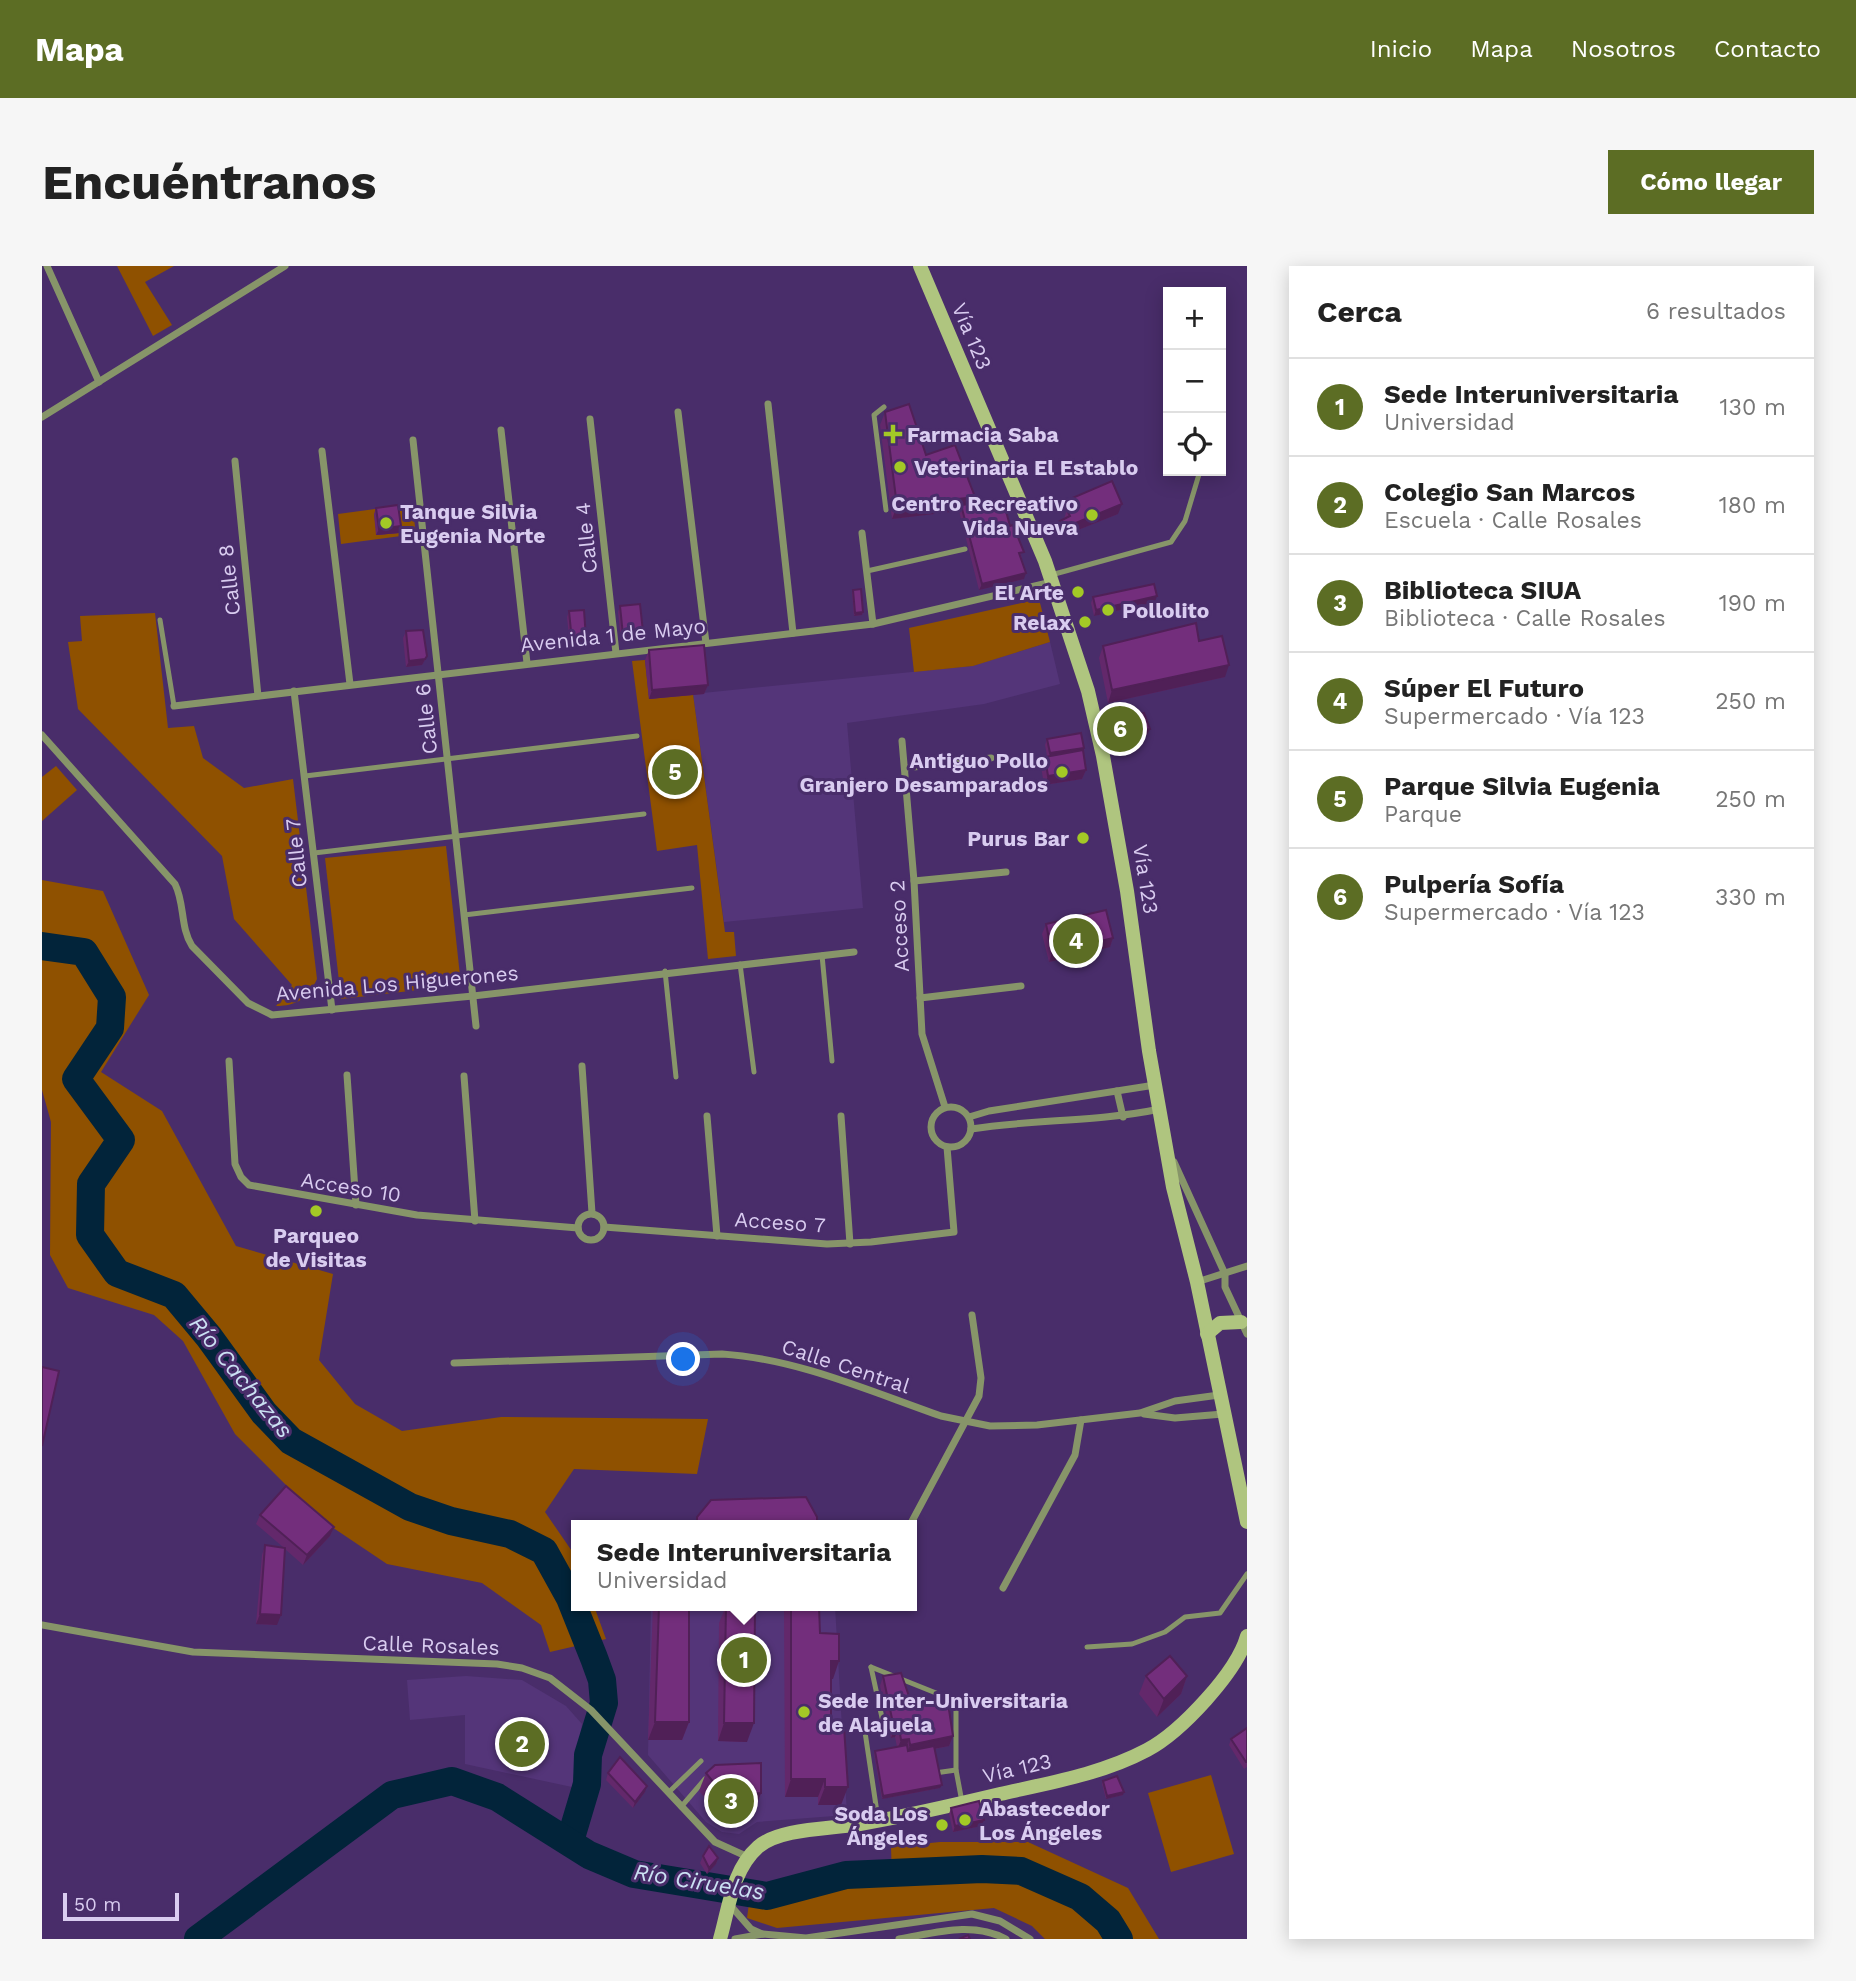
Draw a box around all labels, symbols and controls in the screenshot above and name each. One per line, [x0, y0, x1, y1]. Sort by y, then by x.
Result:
text: Mapa [35, 30, 124, 69]
text: Inicio [1370, 35, 1432, 63]
text: Mapa [1470, 35, 1533, 63]
text: Nosotros [1571, 35, 1676, 63]
text: Contacto [1714, 35, 1821, 63]
button: Cómo llegar [1608, 150, 1814, 214]
text: Encuéntranos [42, 153, 376, 211]
map controls [1163, 287, 1226, 476]
button: + [1163, 287, 1226, 350]
text: Cerca [1317, 294, 1402, 329]
text: 6 resultados [1646, 298, 1786, 325]
street label: Vía 123 [947, 299, 997, 373]
button: − [1163, 350, 1226, 413]
text: Sede Interuniversitaria [1384, 379, 1678, 409]
text: 1 [1335, 394, 1345, 421]
text: 130 m [1720, 394, 1786, 421]
text: Universidad [1384, 409, 1515, 436]
button: locate [1163, 413, 1226, 476]
place label: Farmacia Saba [907, 422, 1060, 447]
marker: Farmacia Saba [885, 426, 901, 442]
place label: Veterinaria El Establo [914, 455, 1138, 480]
marker: Veterinaria El Establo [892, 459, 908, 475]
text: Colegio San Marcos [1384, 477, 1635, 507]
place label: Centro Recreativo Vida Nueva [891, 491, 1079, 540]
text: 2 [1333, 492, 1347, 519]
text: 180 m [1719, 492, 1786, 519]
place label: Tanque Silvia Eugenia Norte [400, 499, 545, 548]
street label: Calle 4 [570, 501, 602, 575]
marker: Centro Recreativo Vida Nueva [1084, 507, 1100, 523]
text: Escuela · Calle Rosales [1384, 507, 1642, 534]
marker: Tanque Silvia Eugenia Norte [378, 515, 394, 531]
street label: Calle 8 [213, 543, 245, 617]
text: Biblioteca SIUA [1384, 575, 1581, 605]
place label: El Arte [994, 580, 1064, 605]
marker: El Arte [1070, 584, 1086, 600]
text: 3 [1333, 590, 1347, 617]
text: 190 m [1719, 590, 1786, 617]
place label: Pollolito [1122, 598, 1209, 623]
marker: Pollolito [1100, 602, 1116, 618]
text: Biblioteca · Calle Rosales [1384, 605, 1666, 632]
place label: Relax [1013, 610, 1072, 635]
street label: Avenida 1 de Mayo [519, 613, 707, 657]
marker: Relax [1077, 614, 1093, 630]
text: Súper El Futuro [1384, 673, 1584, 703]
street label: Calle 6 [410, 682, 442, 756]
text: 4 [1333, 688, 1347, 715]
text: 250 m [1715, 688, 1786, 715]
pin: 6 [1097, 703, 1143, 755]
text: Supermercado · Vía 123 [1384, 703, 1645, 730]
pin: 5 [652, 746, 698, 798]
place label: Antiguo Pollo Granjero Desamparados [799, 748, 1048, 797]
marker: Antiguo Pollo Granjero Desamparados [1054, 764, 1070, 780]
text: Parque Silvia Eugenia [1384, 771, 1660, 801]
text: 5 [1333, 786, 1347, 813]
text: 250 m [1715, 786, 1786, 813]
text: Parque [1384, 801, 1462, 828]
street label: Calle 7 [280, 817, 312, 889]
place label: Purus Bar [967, 826, 1069, 851]
marker: Purus Bar [1075, 830, 1091, 846]
street label: Vía 123 [1128, 842, 1164, 916]
text: Pulpería Sofía [1384, 869, 1564, 899]
street label: Acceso 2 [884, 879, 914, 973]
text: 6 [1333, 884, 1347, 911]
text: 330 m [1715, 884, 1786, 911]
text: Supermercado · Vía 123 [1384, 899, 1645, 926]
pin: 4 [1053, 915, 1099, 967]
street label: Avenida Los Higuerones [274, 960, 520, 1006]
street label: Acceso 10 [299, 1167, 403, 1207]
marker: Parqueo de Visitas [308, 1203, 324, 1219]
street label: Acceso 7 [734, 1206, 827, 1238]
place label: Parqueo de Visitas [265, 1223, 367, 1272]
water label: Río Cachazas [184, 1311, 298, 1444]
street label: Calle Central [779, 1334, 914, 1399]
your location [666, 1342, 700, 1376]
popup [571, 1520, 917, 1611]
text: Sede Interuniversitaria [597, 1537, 891, 1567]
text: Universidad [597, 1567, 728, 1594]
street label: Calle Rosales [362, 1630, 500, 1660]
pin: 1 [721, 1634, 767, 1686]
place label: Sede Inter-Universitaria de Alajuela [818, 1688, 1069, 1737]
marker: Sede Inter-Universitaria de Alajuela [796, 1704, 812, 1720]
pin: 2 [499, 1718, 545, 1770]
street label: Vía 123 [980, 1748, 1054, 1788]
pin: 3 [708, 1775, 754, 1827]
place label: Abastecedor Los Ángeles [979, 1796, 1110, 1845]
place label: Soda Los Ángeles [834, 1801, 928, 1850]
marker: Abastecedor Los Ángeles [957, 1812, 973, 1828]
marker: Soda Los Ángeles [934, 1817, 950, 1833]
water label: Río Ciruelas [632, 1858, 766, 1906]
scale bar [63, 1890, 178, 1922]
text: 50 m [74, 1893, 121, 1916]

